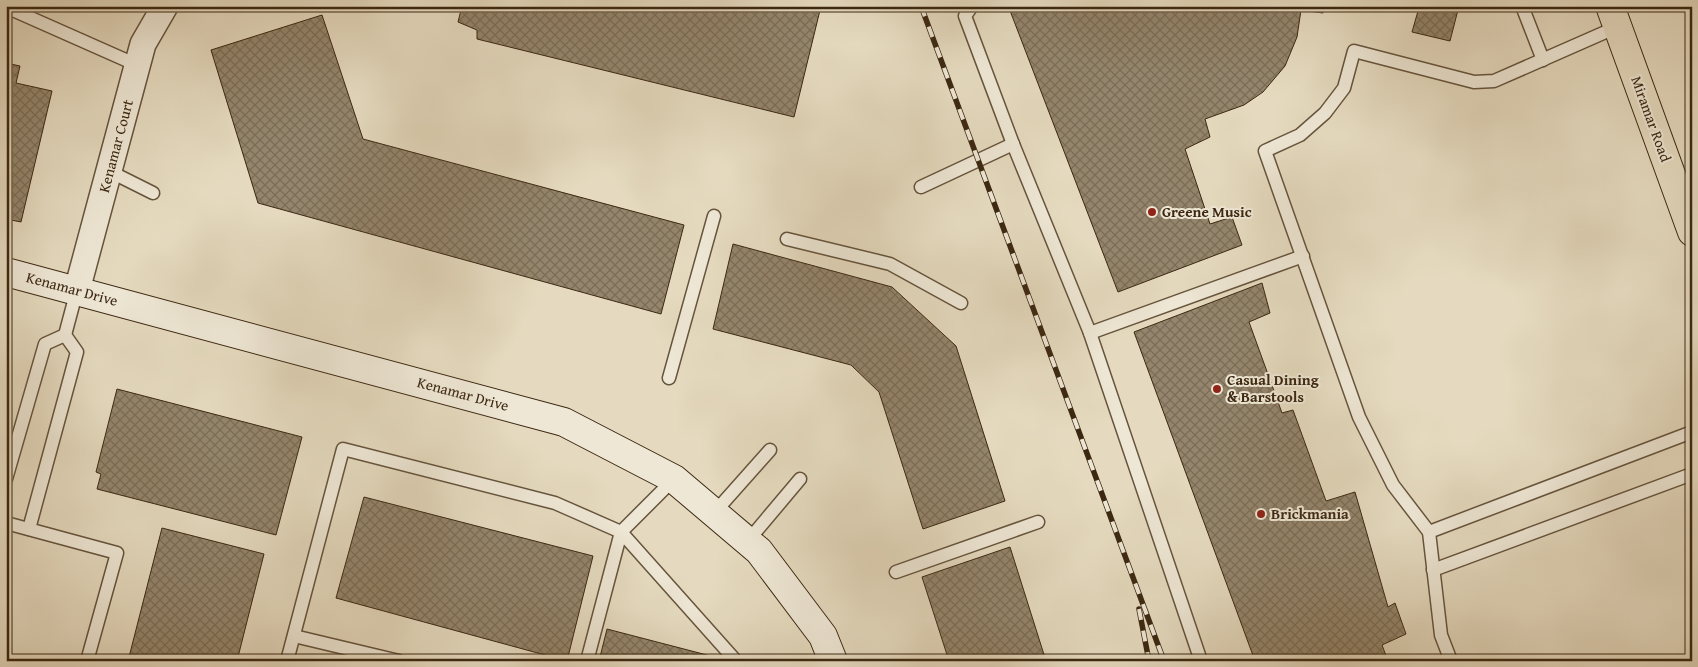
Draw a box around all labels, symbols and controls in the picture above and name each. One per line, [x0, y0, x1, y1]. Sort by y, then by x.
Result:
street label: Miramar Road [1626, 73, 1677, 165]
street label: Kenamar Court [93, 96, 138, 195]
place label: Greene Music [1162, 201, 1252, 222]
marker: Greene Music [1146, 206, 1158, 218]
street label: Kenamar Drive [24, 266, 120, 311]
place label: Casual Dining & Barstools [1227, 369, 1319, 407]
street label: Kenamar Drive [415, 371, 511, 416]
marker: Casual Dining & Barstools [1211, 383, 1223, 395]
place label: Brickmania [1271, 503, 1349, 524]
marker: Brickmania [1255, 508, 1267, 520]

